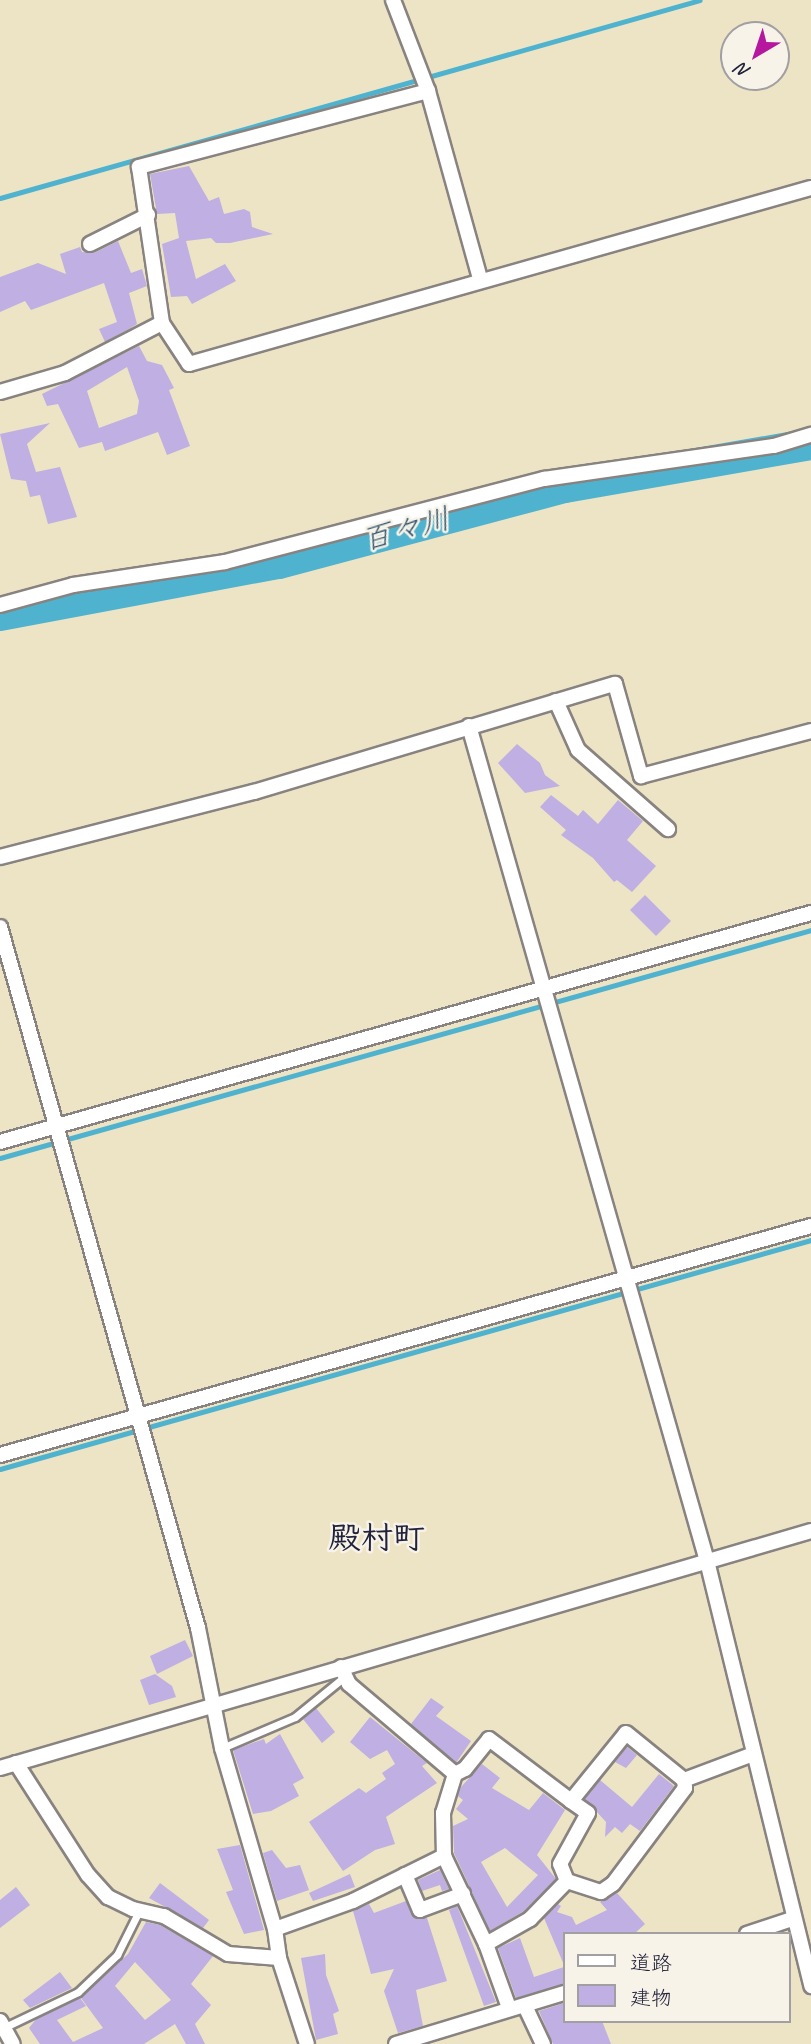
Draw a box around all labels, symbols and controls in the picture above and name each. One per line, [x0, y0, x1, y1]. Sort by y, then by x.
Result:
north arrow [720, 21, 790, 91]
text: N [731, 58, 755, 84]
water label: 百々川 [358, 500, 454, 558]
district label: 殿村町 [329, 1519, 425, 1557]
legend [562, 1932, 790, 2023]
text: 道路 [630, 1950, 672, 1976]
text: 建物 [630, 1985, 672, 2011]

